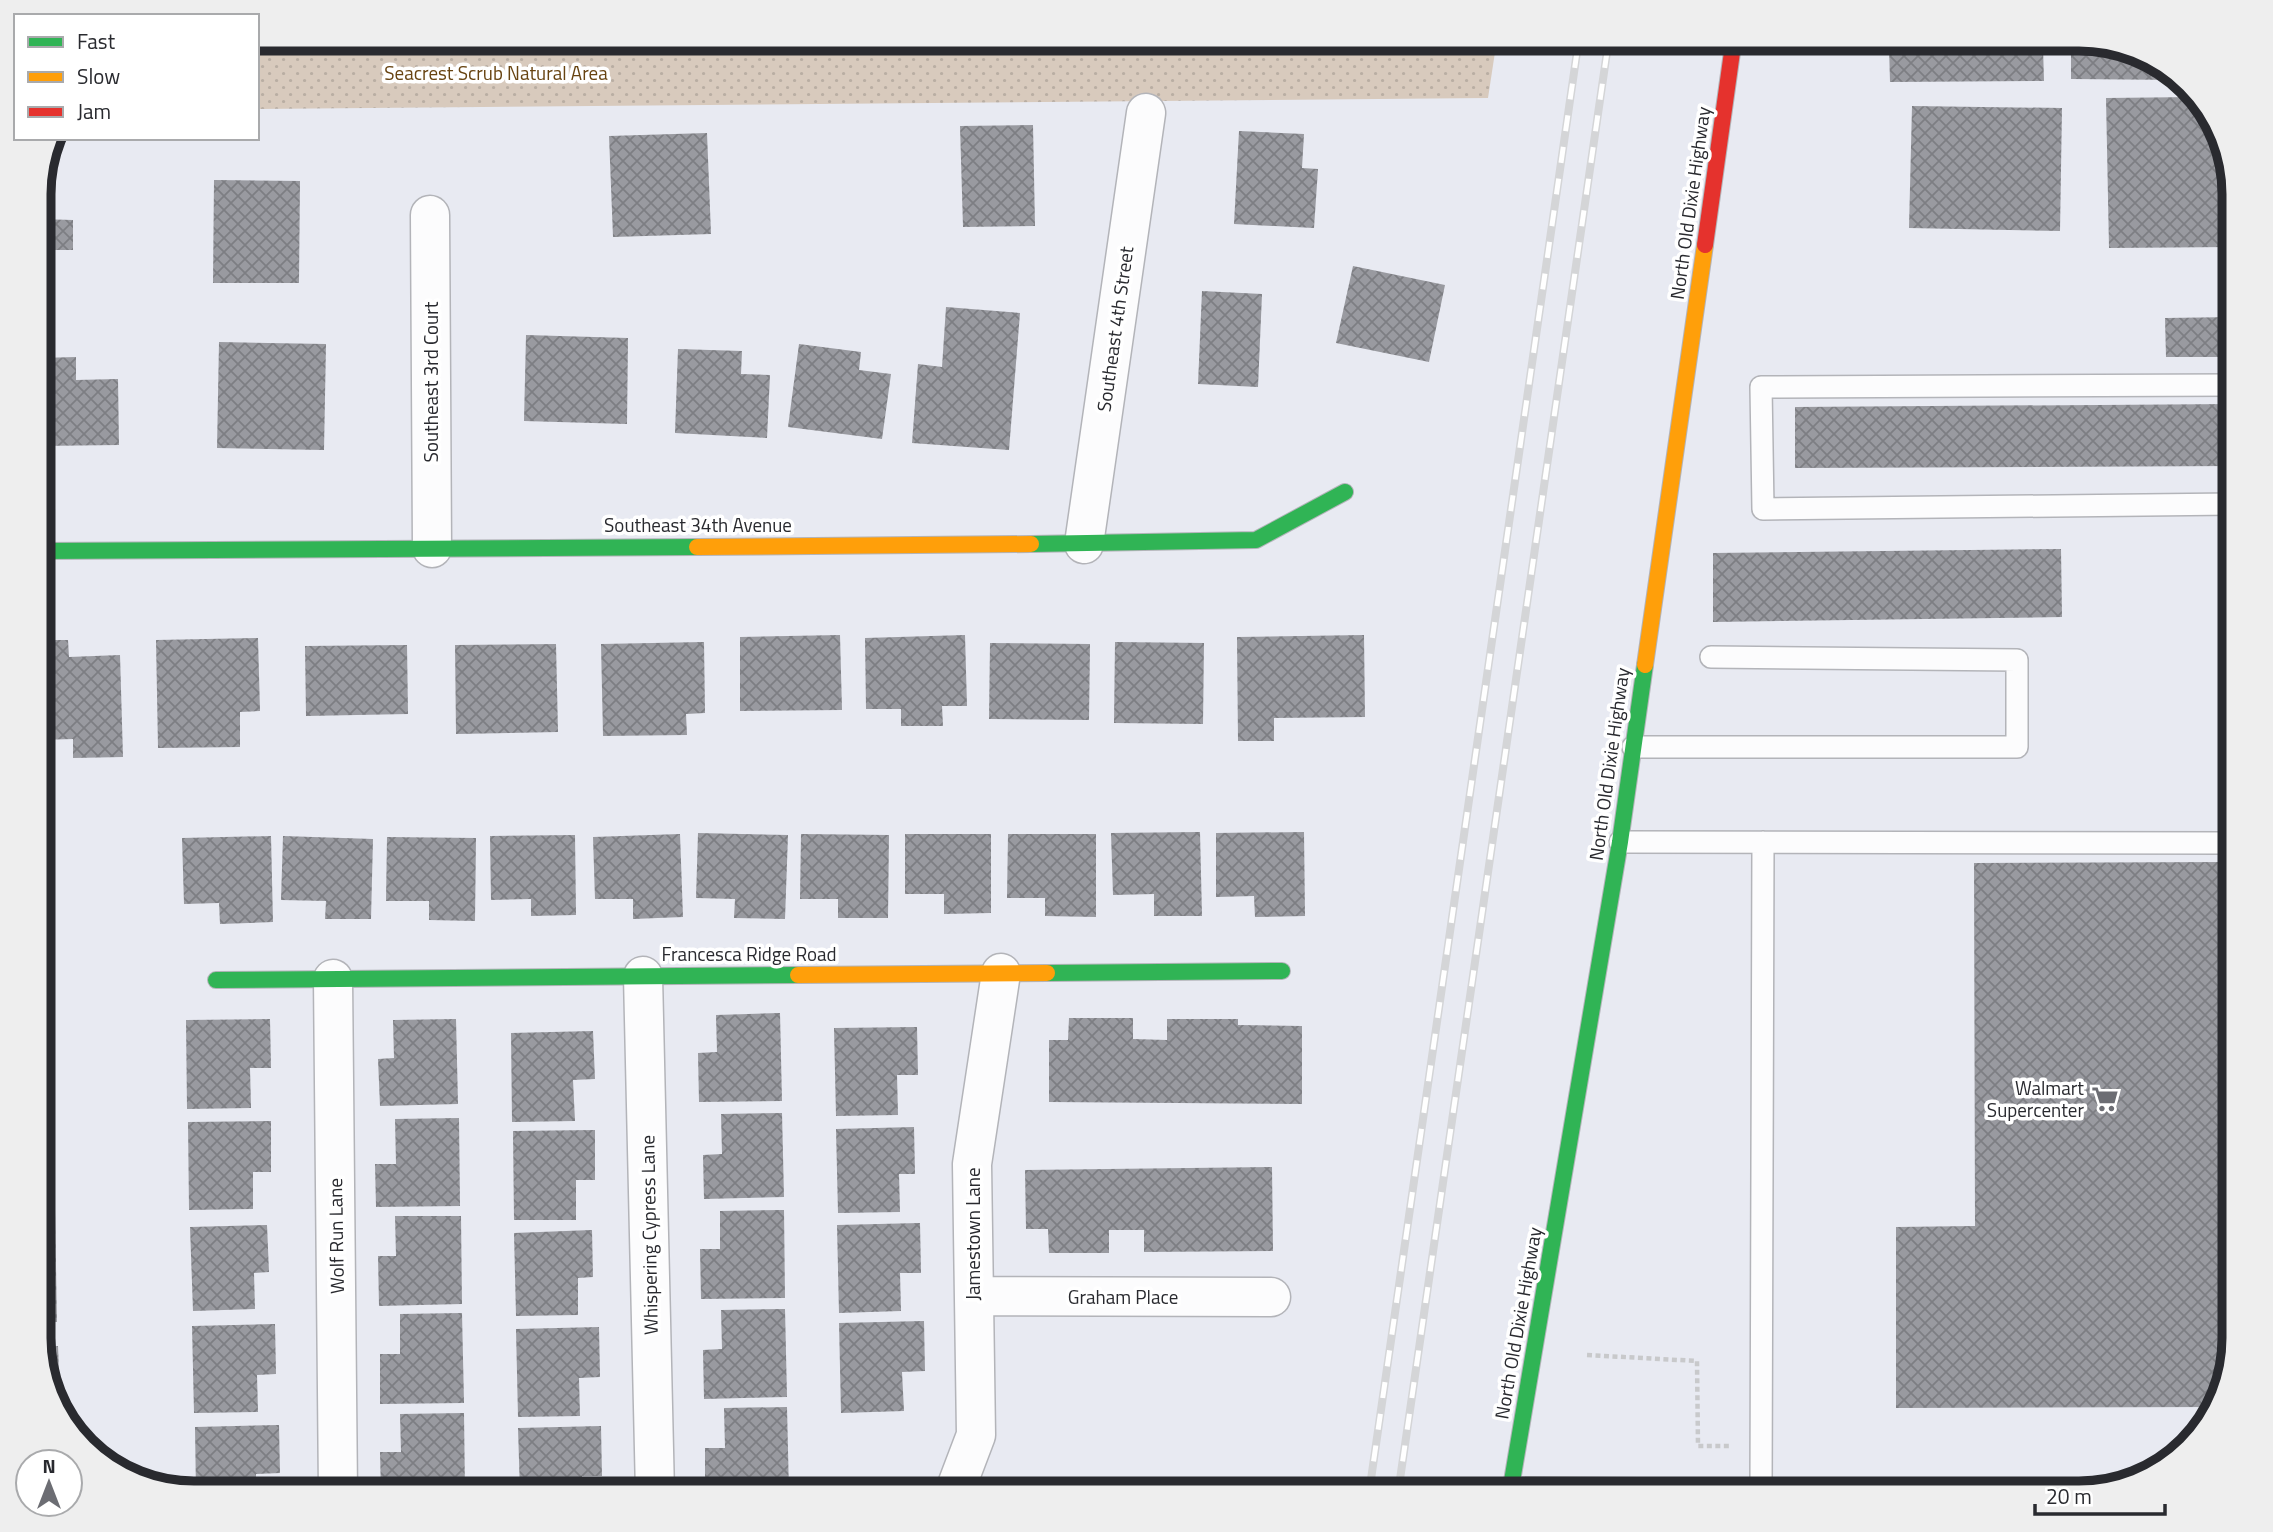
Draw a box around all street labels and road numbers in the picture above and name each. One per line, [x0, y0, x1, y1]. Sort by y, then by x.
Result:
street label: North Old Dixie Highway [1662, 105, 1717, 301]
street label: Southeast 4th Street [1089, 244, 1141, 414]
street label: Southeast 3rd Court [416, 301, 445, 462]
street label: Southeast 34th Avenue [604, 510, 792, 539]
street label: North Old Dixie Highway [1581, 666, 1636, 862]
street label: Francesca Ridge Road [661, 939, 837, 968]
street label: Whispering Cypress Lane [632, 1135, 665, 1335]
street label: Jamestown Lane [958, 1167, 987, 1301]
street label: Wolf Run Lane [320, 1178, 351, 1294]
street label: North Old Dixie Highway [1486, 1225, 1549, 1421]
street label: Graham Place [1068, 1282, 1178, 1311]

